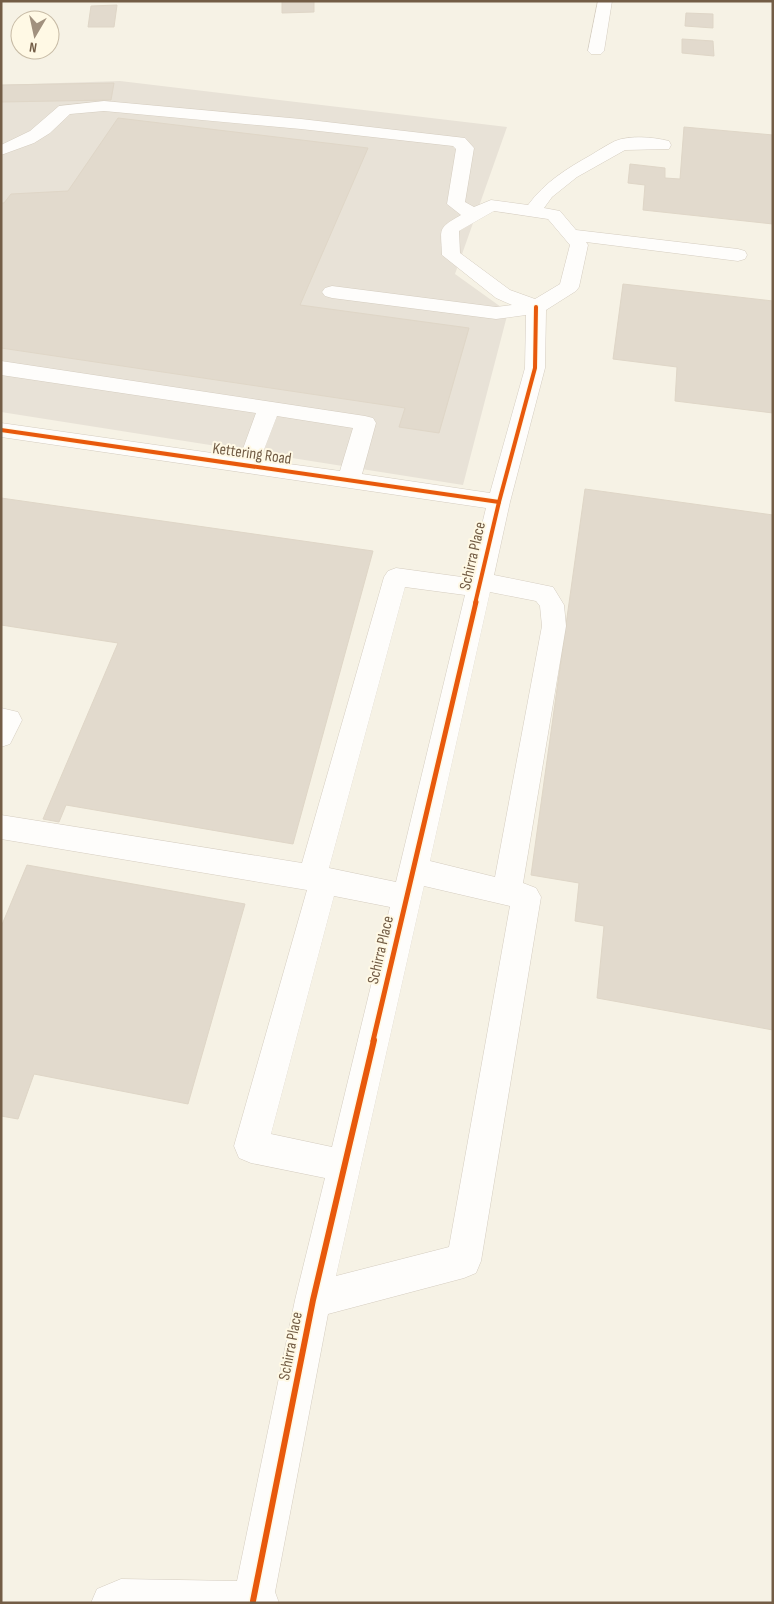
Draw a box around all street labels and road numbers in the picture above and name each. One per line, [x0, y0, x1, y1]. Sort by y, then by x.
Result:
street label: Kettering Road [211, 439, 293, 469]
street label: Schirra Place [456, 520, 490, 592]
street label: Schirra Place [364, 914, 398, 986]
street label: Schirra Place [275, 1310, 307, 1382]

